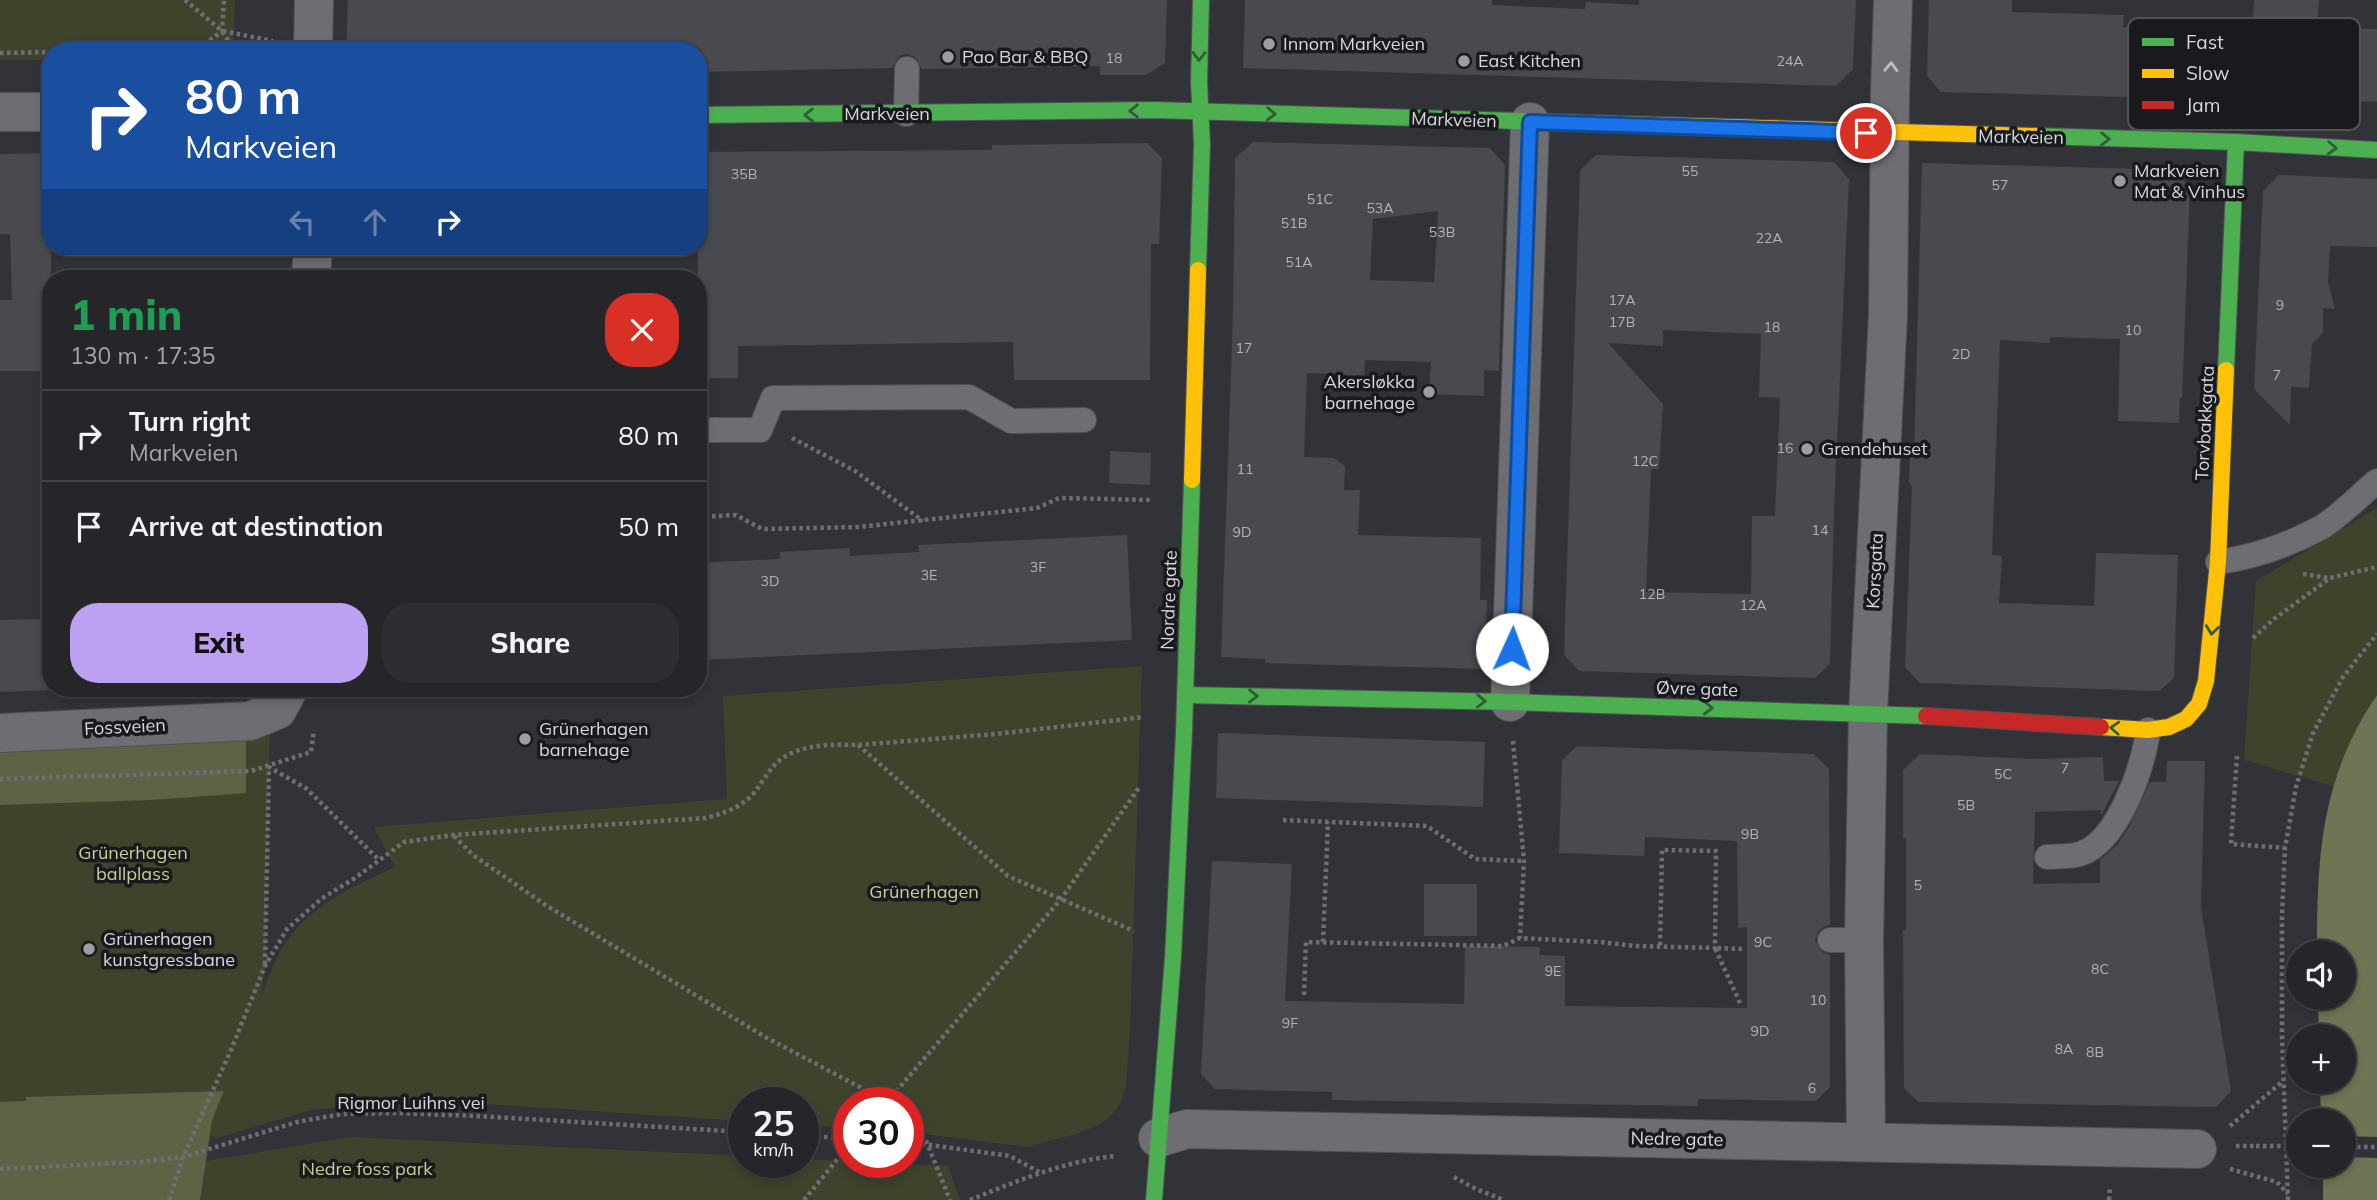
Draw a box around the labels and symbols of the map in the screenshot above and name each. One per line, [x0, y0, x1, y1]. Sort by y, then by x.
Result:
legend [2128, 18, 2360, 130]
text: Fast [2186, 30, 2224, 54]
place label: Innom Markveien [1283, 32, 1425, 55]
marker: Innom Markveien [1261, 36, 1277, 52]
place label: Pao Bar & BBQ [962, 45, 1088, 68]
marker: Pao Bar & BBQ [940, 49, 956, 65]
house number: 18 [1106, 49, 1122, 67]
place label: East Kitchen [1478, 49, 1581, 72]
one-way arrow [1192, 51, 1207, 62]
house number: 24A [1776, 52, 1804, 70]
marker: East Kitchen [1456, 53, 1472, 69]
one-way arrow [1883, 61, 1898, 72]
text: Slow [2186, 61, 2230, 85]
text: Jam [2186, 93, 2220, 117]
street label: Markveien [844, 102, 930, 125]
one-way arrow [1128, 103, 1139, 118]
pin [1836, 103, 1896, 163]
one-way arrow [803, 107, 813, 123]
one-way arrow [1265, 107, 1276, 122]
street label: Markveien [1411, 107, 1497, 132]
street label: Markveien [1978, 124, 2064, 149]
one-way arrow [2100, 131, 2111, 147]
one-way arrow [2327, 140, 2338, 155]
place label: Markveien Mat & Vinhus [2134, 159, 2245, 203]
house number: 55 [1682, 162, 1698, 180]
house number: 35B [731, 165, 757, 183]
marker: Markveien Mat & Vinhus [2112, 173, 2128, 189]
house number: 57 [1992, 176, 2008, 194]
house number: 51C [1307, 190, 1333, 208]
house number: 53A [1366, 199, 1394, 217]
house number: 51B [1281, 214, 1307, 232]
house number: 53B [1429, 223, 1455, 241]
house number: 22A [1755, 229, 1783, 247]
house number: 51A [1285, 253, 1313, 271]
house number: 17A [1608, 291, 1636, 309]
house number: 9 [2276, 296, 2284, 314]
house number: 17B [1609, 313, 1635, 331]
house number: 18 [1764, 318, 1780, 336]
house number: 10 [2125, 321, 2141, 339]
house number: 17 [1236, 339, 1252, 357]
house number: 2D [1952, 345, 1970, 363]
street label: Torvbakkgata [2190, 365, 2219, 481]
house number: 7 [2273, 366, 2281, 384]
place label: Akersløkka barnehage [1324, 370, 1415, 414]
marker: Akersløkka barnehage [1421, 384, 1437, 400]
place label: Grendehuset [1821, 437, 1927, 460]
house number: 16 [1777, 439, 1793, 457]
marker: Grendehuset [1799, 441, 1815, 457]
house number: 12C [1632, 452, 1658, 470]
house number: 11 [1237, 460, 1253, 478]
house number: 14 [1812, 521, 1829, 539]
house number: 9D [1233, 523, 1251, 541]
street label: Korsgata [1861, 533, 1888, 609]
street label: Nordre gate [1155, 550, 1182, 650]
house number: 3F [1030, 558, 1046, 576]
house number: 3E [921, 566, 937, 584]
house number: 3D [761, 572, 779, 590]
house number: 12B [1639, 585, 1665, 603]
house number: 12A [1739, 596, 1767, 614]
position arrow [1475, 612, 1549, 686]
one-way arrow [2205, 624, 2220, 636]
street label: Øvre gate [1656, 676, 1738, 701]
one-way arrow [1249, 688, 1259, 704]
one-way arrow [1476, 693, 1487, 709]
one-way arrow [1703, 701, 1714, 716]
street label: Fossveien [84, 713, 166, 740]
place label: Grünerhagen barnehage [539, 717, 649, 761]
one-way arrow [2109, 721, 2120, 736]
marker: Grünerhagen barnehage [517, 731, 533, 747]
house number: 7 [2061, 759, 2069, 777]
house number: 5C [1994, 765, 2012, 783]
house number: 5B [1957, 796, 1975, 814]
house number: 9B [1741, 825, 1759, 843]
park label: Grünerhagen ballplass [78, 841, 188, 885]
house number: 5 [1914, 876, 1922, 894]
park label: Grünerhagen [869, 880, 979, 903]
place label: Grünerhagen kunstgressbane [103, 927, 235, 971]
house number: 9C [1754, 933, 1772, 951]
marker: Grünerhagen kunstgressbane [81, 941, 97, 957]
house number: 8C [2091, 960, 2109, 978]
house number: 9E [1545, 962, 1561, 980]
house number: 10 [1810, 991, 1826, 1009]
house number: 9F [1282, 1014, 1298, 1032]
house number: 9D [1751, 1022, 1769, 1040]
house number: 8A [2055, 1040, 2074, 1058]
house number: 8B [2086, 1043, 2104, 1061]
house number: 6 [1808, 1079, 1816, 1097]
speed limit sign: 30 [833, 1087, 924, 1178]
street label: Rigmor Luihns vei [337, 1091, 485, 1114]
street label: Nedre gate [1631, 1126, 1724, 1151]
park label: Nedre foss park [301, 1157, 433, 1180]

